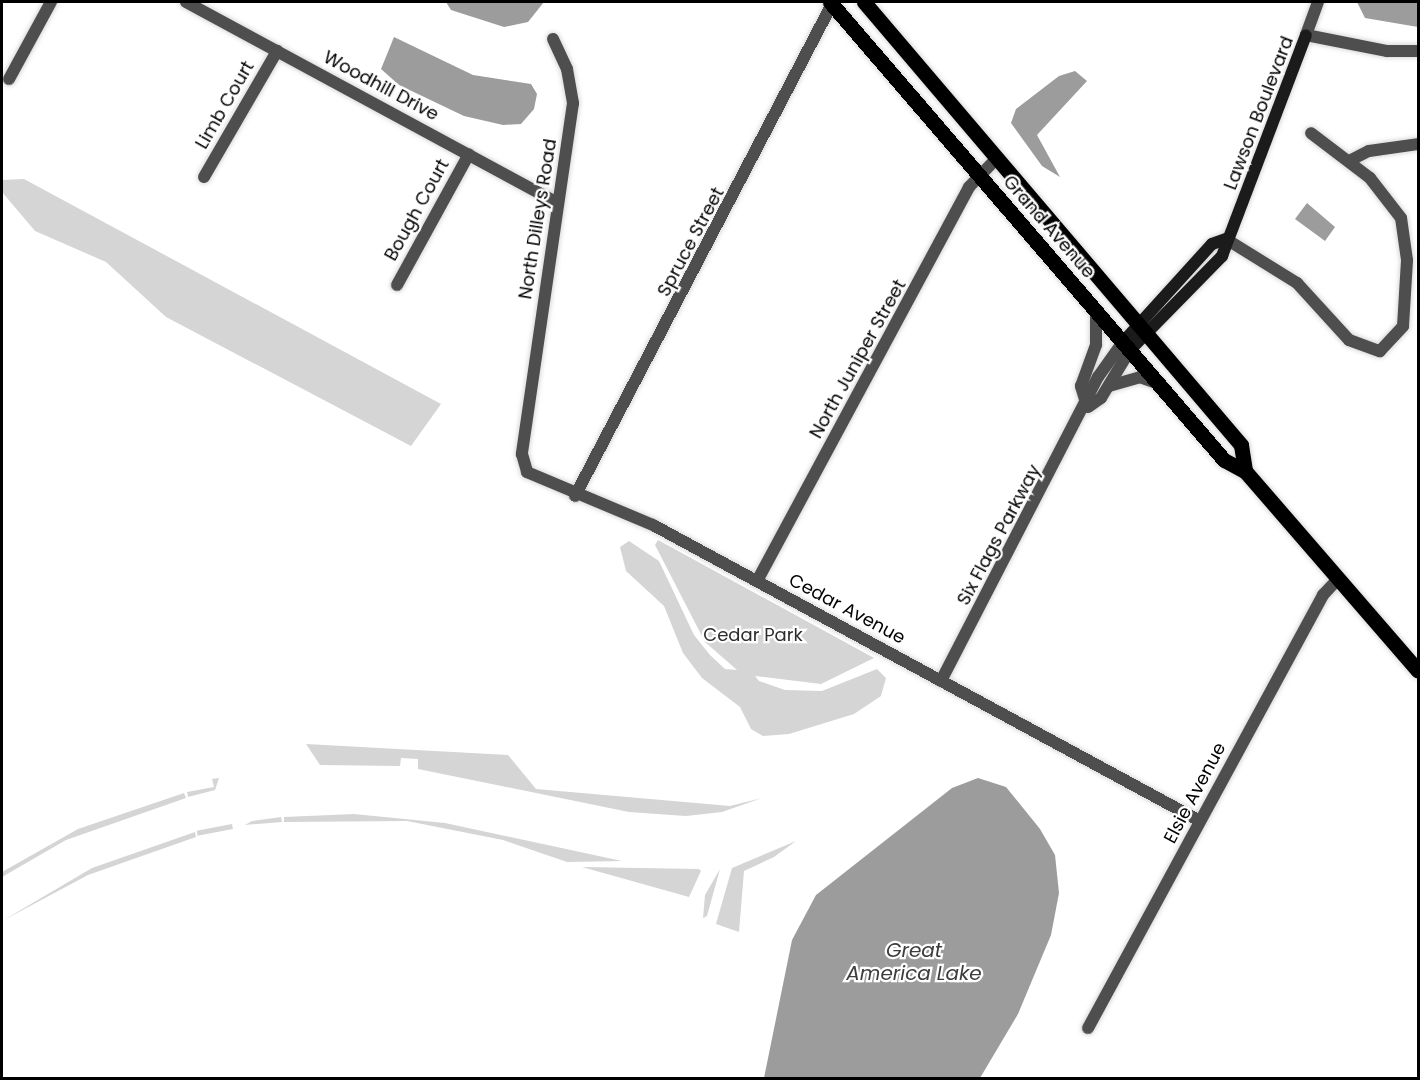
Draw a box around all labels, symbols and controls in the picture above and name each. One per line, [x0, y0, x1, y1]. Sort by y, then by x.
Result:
street label: Lawson Boulevard [1220, 33, 1298, 193]
street label: Woodhill Drive [320, 47, 442, 125]
street label: Limb Court [191, 57, 259, 153]
street label: North Dilleys Road [515, 137, 561, 301]
street label: Bough Court [380, 155, 454, 265]
street label: Grand Avenue [999, 171, 1099, 283]
street label: Spruce Street [653, 184, 729, 300]
street label: North Juniper Street [805, 276, 911, 442]
street label: Six Flags Parkway [953, 461, 1045, 609]
street label: Cedar Avenue [785, 569, 909, 649]
park label: Cedar Park [703, 624, 803, 646]
street label: Elsie Avenue [1159, 739, 1231, 847]
water label: Great America Lake [846, 939, 982, 986]

